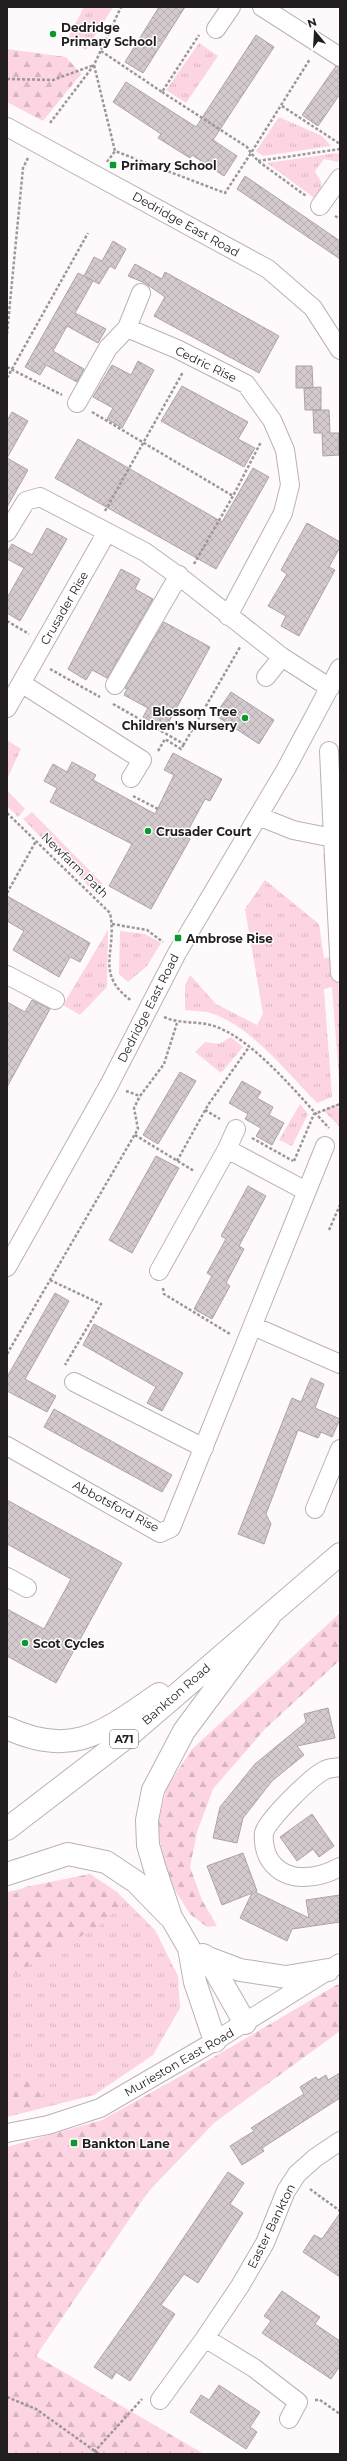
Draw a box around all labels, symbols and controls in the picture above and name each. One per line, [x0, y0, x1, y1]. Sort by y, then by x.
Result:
north arrow [295, 12, 335, 52]
text: N [306, 14, 318, 31]
place label: Dedridge Primary School [61, 20, 157, 49]
marker: Dedridge Primary School [48, 29, 58, 39]
place label: Primary School [121, 158, 217, 173]
marker: Primary School [108, 160, 118, 170]
street label: Dedridge East Road [130, 188, 242, 260]
street label: Cedric Rise [173, 343, 239, 385]
street label: Crusader Rise [37, 568, 91, 648]
place label: Blossom Tree Children's Nursery [122, 704, 238, 733]
marker: Blossom Tree Children's Nursery [240, 713, 250, 723]
place label: Crusader Court [156, 824, 252, 839]
marker: Crusader Court [143, 826, 153, 836]
street label: Newfarm Path [38, 829, 112, 901]
place label: Ambrose Rise [185, 931, 273, 946]
marker: Ambrose Rise [173, 933, 183, 943]
street label: Dedridge East Road [114, 951, 182, 1065]
street label: Abbotsford Rise [70, 1477, 162, 1535]
place label: Scot Cycles [33, 1636, 105, 1651]
marker: Scot Cycles [20, 1638, 30, 1648]
street label: Bankton Road [139, 1660, 213, 1728]
road number: A71 [110, 1730, 138, 1748]
street label: Murieston East Road [121, 2024, 237, 2100]
place label: Bankton Lane [82, 2136, 170, 2151]
marker: Bankton Lane [69, 2138, 79, 2148]
street label: Easter Bankton [244, 2181, 298, 2271]

